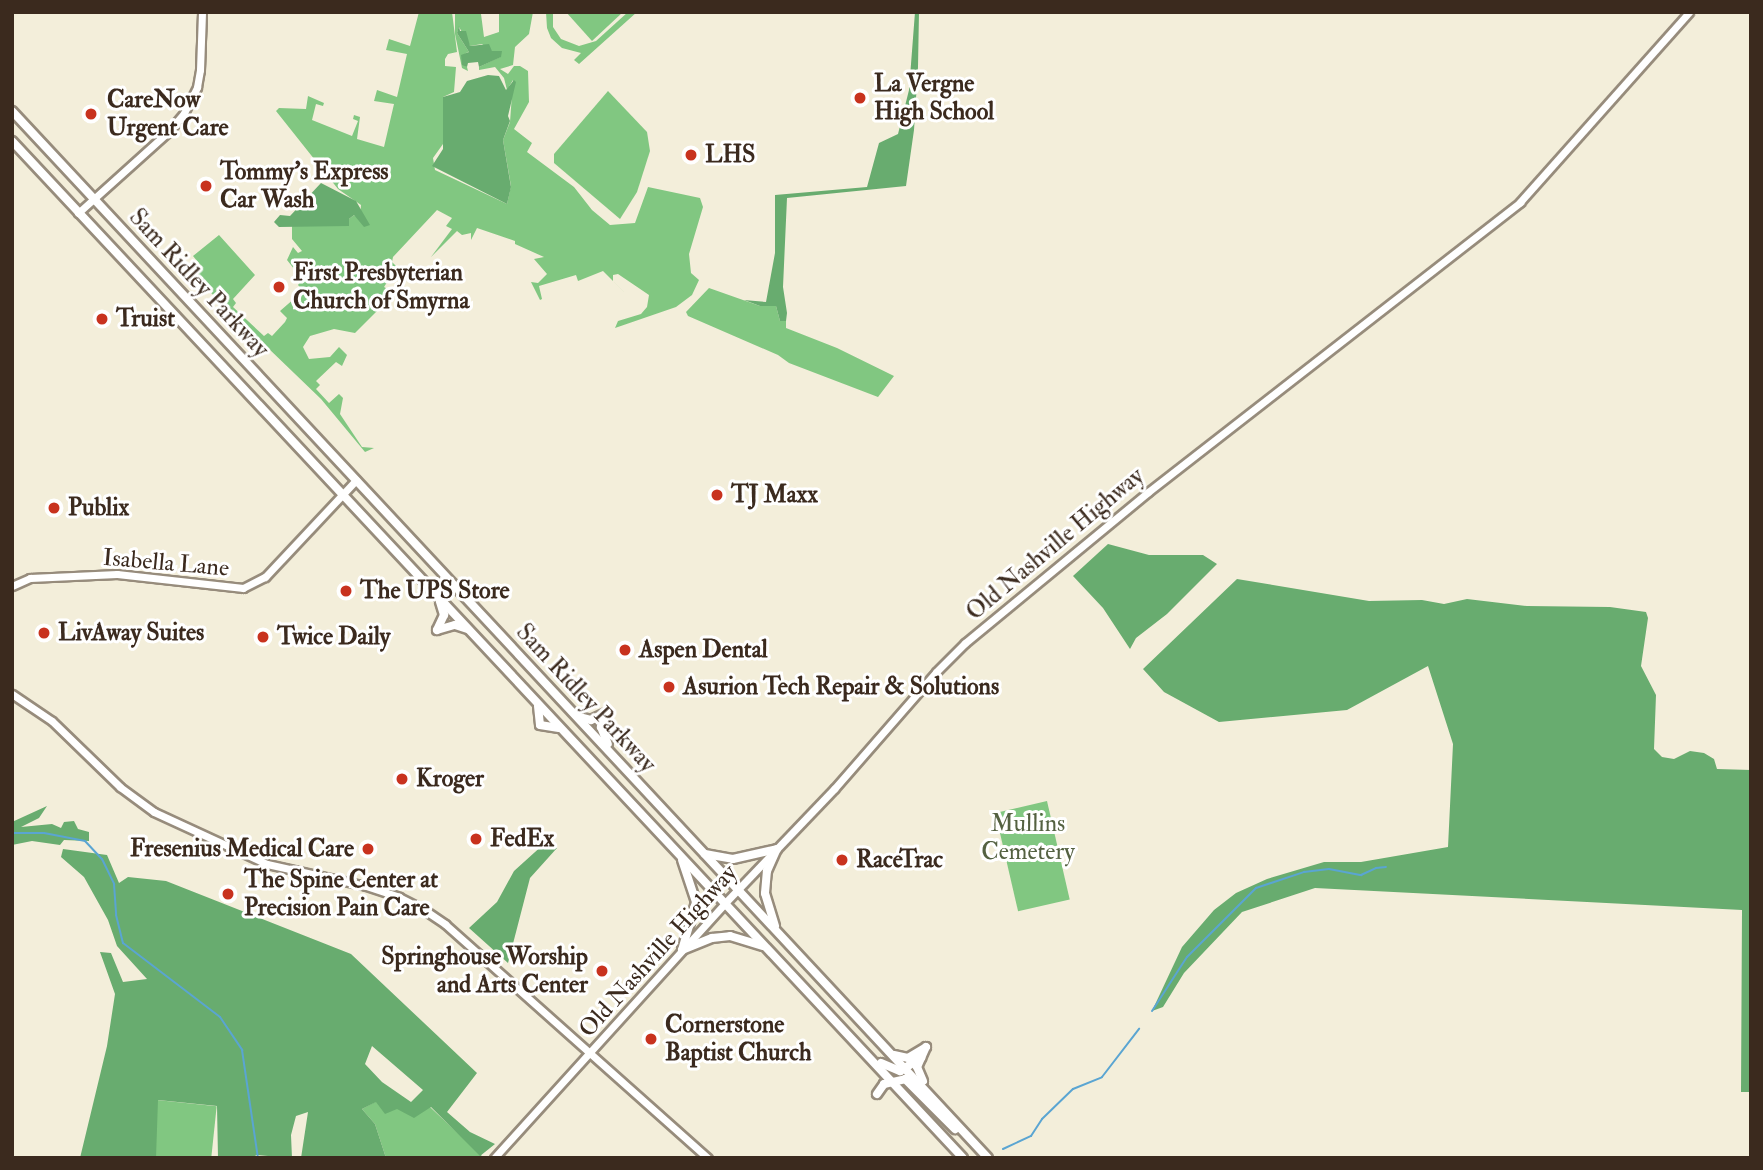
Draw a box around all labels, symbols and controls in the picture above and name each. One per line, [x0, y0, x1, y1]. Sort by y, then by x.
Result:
place label: La Vergne High School [874, 70, 994, 126]
place label: CareNow Urgent Care [107, 86, 229, 142]
marker: La Vergne High School [852, 90, 868, 106]
marker: CareNow Urgent Care [81, 104, 101, 124]
place label: LHS [705, 141, 755, 169]
marker: LHS [683, 147, 699, 163]
place label: Tommy's Express Car Wash [220, 158, 389, 214]
marker: Tommy's Express Car Wash [198, 178, 214, 194]
street label: Sam Ridley Parkway [123, 203, 275, 363]
place label: First Presbyterian Church of Smyrna [293, 259, 469, 315]
marker: First Presbyterian Church of Smyrna [271, 279, 287, 295]
place label: Truist [116, 305, 175, 333]
marker: Truist [94, 311, 110, 327]
street label: Old Nashville Highway [960, 461, 1150, 627]
place label: TJ Maxx [731, 481, 818, 509]
marker: TJ Maxx [709, 487, 725, 503]
place label: Publix [68, 494, 129, 522]
marker: Publix [46, 500, 62, 516]
street label: Isabella Lane [102, 543, 230, 583]
place label: The UPS Store [360, 577, 510, 605]
marker: The UPS Store [338, 583, 354, 599]
street label: Sam Ridley Parkway [510, 618, 662, 778]
place label: LivAway Suites [58, 619, 204, 647]
place label: Twice Daily [277, 623, 390, 651]
marker: LivAway Suites [36, 625, 52, 641]
marker: Twice Daily [255, 629, 271, 645]
place label: Aspen Dental [639, 636, 768, 664]
marker: Aspen Dental [617, 642, 633, 658]
place label: Asurion Tech Repair & Solutions [683, 673, 999, 701]
marker: Asurion Tech Repair & Solutions [661, 679, 677, 695]
place label: Kroger [416, 765, 484, 793]
marker: Kroger [394, 771, 410, 787]
park label: Mullins Cemetery [981, 810, 1075, 866]
place label: FedEx [490, 825, 554, 853]
marker: FedEx [468, 831, 484, 847]
place label: Fresenius Medical Care [130, 835, 354, 863]
marker: Fresenius Medical Care [360, 841, 376, 857]
place label: RaceTrac [856, 846, 943, 874]
marker: RaceTrac [834, 852, 850, 868]
street label: Old Nashville Highway [573, 859, 743, 1043]
place label: The Spine Center at Precision Pain Care [244, 866, 438, 922]
marker: The Spine Center at Precision Pain Care [218, 884, 238, 904]
place label: Springhouse Worship and Arts Center [381, 943, 588, 999]
marker: Springhouse Worship and Arts Center [594, 963, 610, 979]
place label: Cornerstone Baptist Church [665, 1011, 811, 1067]
marker: Cornerstone Baptist Church [643, 1031, 659, 1047]

